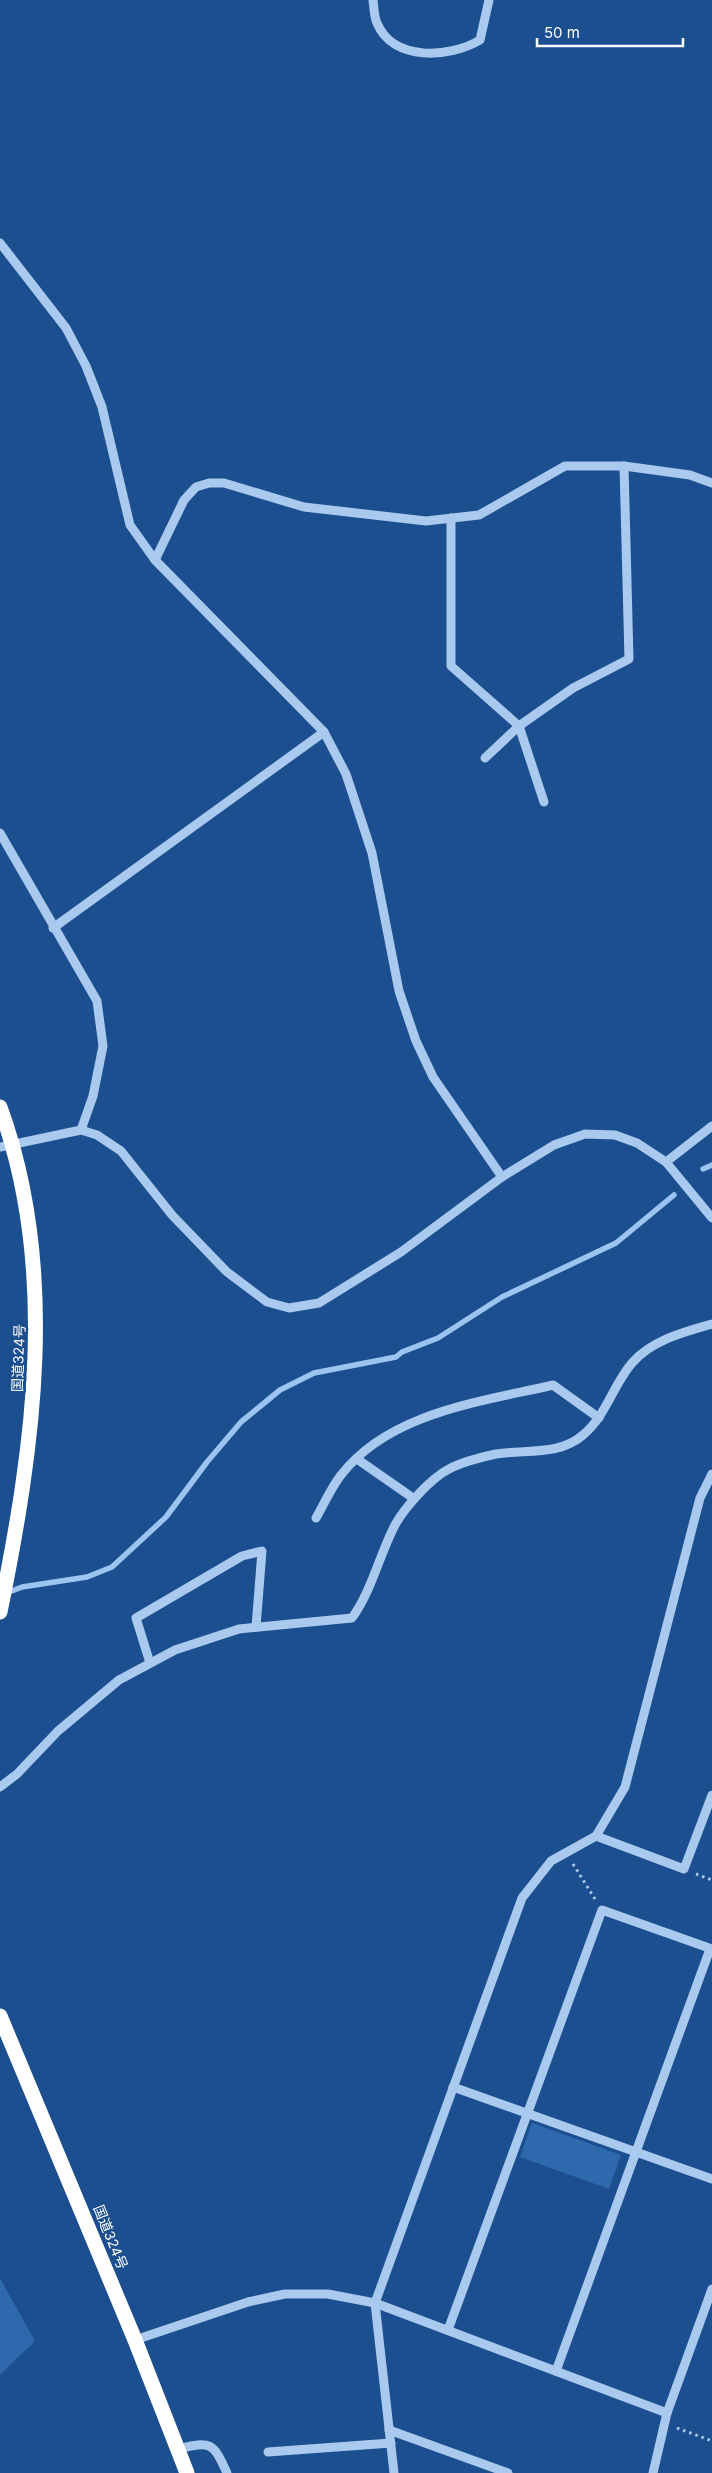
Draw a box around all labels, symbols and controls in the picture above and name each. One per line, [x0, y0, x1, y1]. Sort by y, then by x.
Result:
scale bar [537, 15, 683, 47]
text: 50 m [544, 23, 580, 42]
street label: 国道324号 [8, 1324, 28, 1392]
street label: 国道324号 [90, 2202, 132, 2272]

